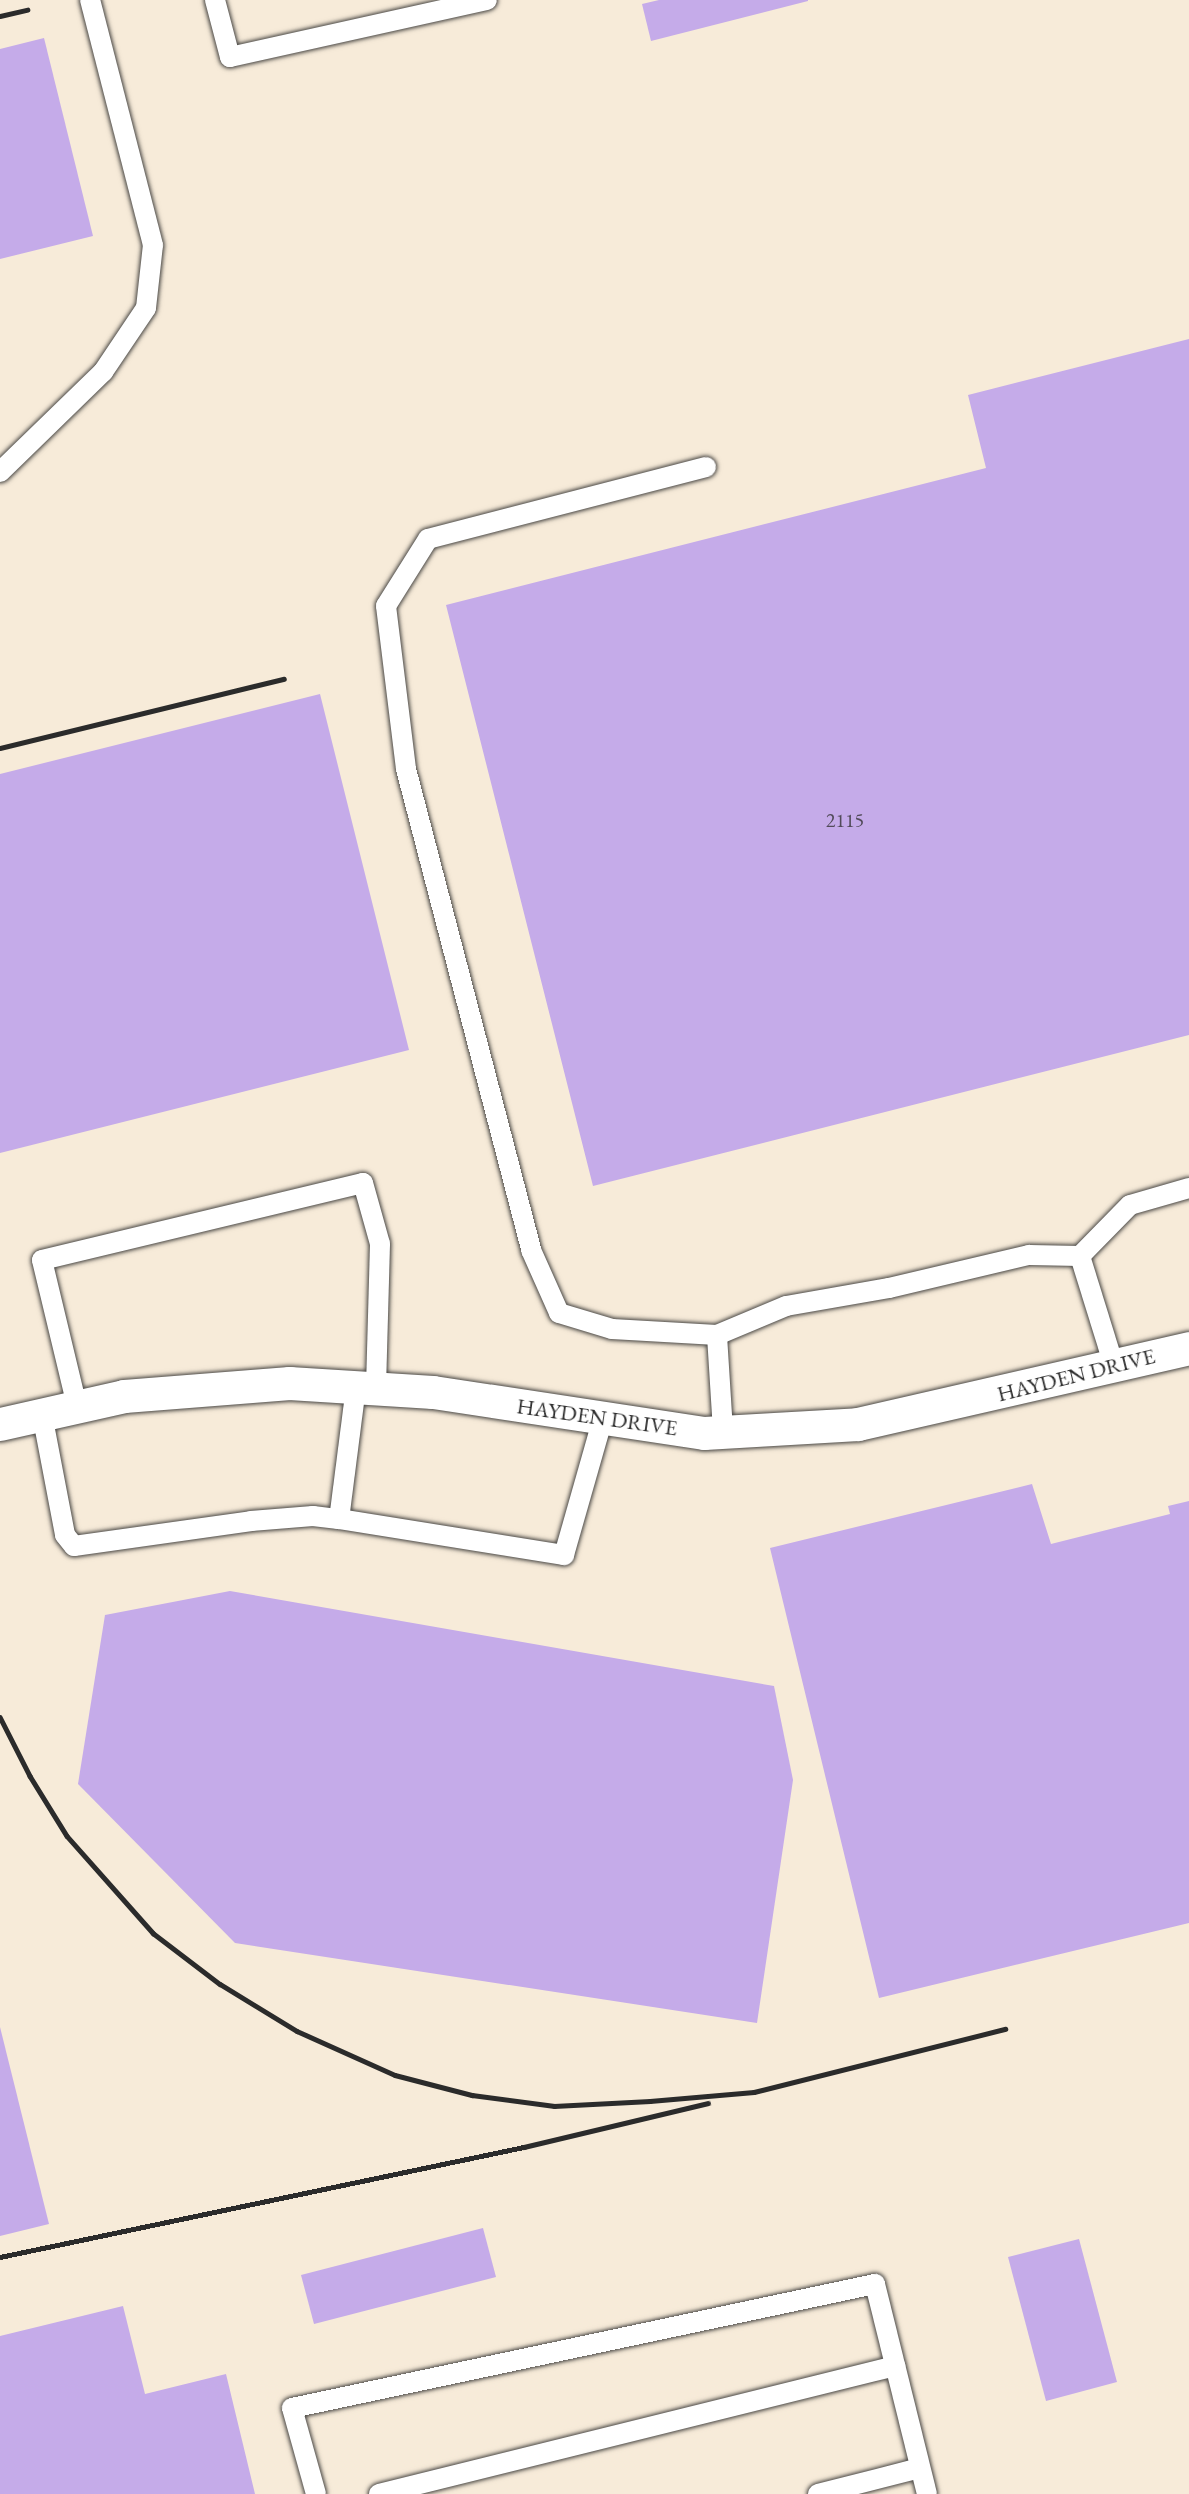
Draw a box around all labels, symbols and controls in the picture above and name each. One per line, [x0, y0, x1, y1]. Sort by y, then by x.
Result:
house number: 2115 [826, 808, 864, 832]
street label: HAYDEN DRIVE [994, 1343, 1158, 1407]
street label: HAYDEN DRIVE [515, 1393, 679, 1441]

